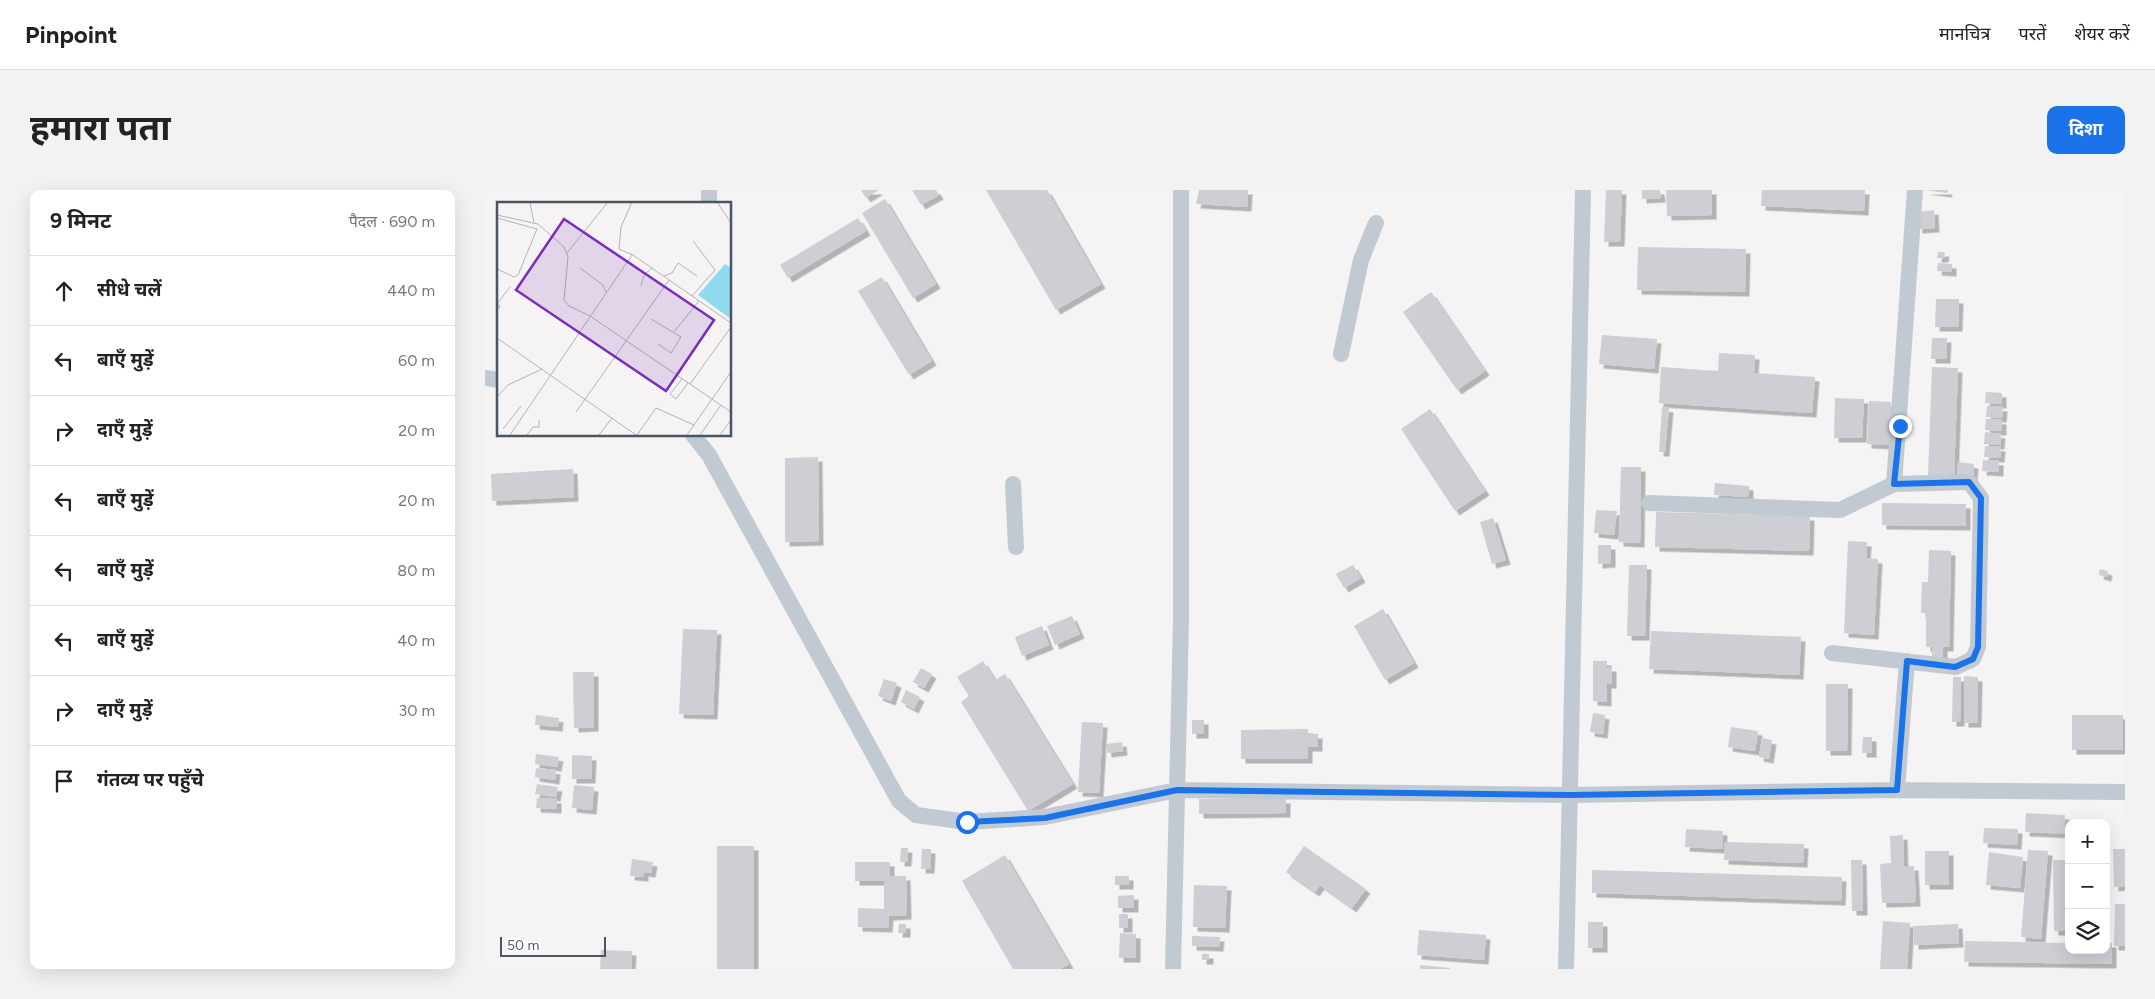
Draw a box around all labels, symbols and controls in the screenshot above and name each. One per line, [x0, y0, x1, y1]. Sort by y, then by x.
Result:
text: Pinpoint [25, 20, 117, 49]
text: मानचित्र [1939, 23, 1990, 45]
text: परतें [2018, 23, 2046, 45]
text: शेयर करें [2074, 23, 2130, 45]
button: दिशा [2047, 106, 2125, 154]
text: हमारा पता [30, 107, 171, 149]
inset map [497, 202, 731, 436]
text: 9 मिनट [50, 208, 111, 233]
text: पैदल · 690 m [349, 212, 435, 231]
icon: ahead [50, 277, 78, 305]
text: सीधे चलें [97, 278, 161, 301]
text: 440 m [387, 281, 435, 300]
icon: left [50, 347, 78, 375]
text: बाएँ मुड़ें [97, 348, 154, 371]
text: 60 m [398, 351, 435, 370]
route end [1889, 415, 1912, 438]
icon: right [50, 417, 78, 445]
text: दाएँ मुड़ें [97, 418, 153, 441]
text: 20 m [398, 421, 435, 440]
icon: left [50, 487, 78, 515]
text: बाएँ मुड़ें [97, 488, 154, 511]
text: 20 m [398, 491, 435, 510]
icon: left [50, 557, 78, 585]
text: बाएँ मुड़ें [97, 558, 154, 581]
text: 80 m [397, 561, 435, 580]
icon: left [50, 627, 78, 655]
text: बाएँ मुड़ें [97, 628, 154, 651]
text: 40 m [397, 631, 435, 650]
icon: right [50, 697, 78, 725]
text: दाएँ मुड़ें [97, 698, 153, 721]
text: 30 m [398, 701, 435, 720]
icon: arrive [50, 767, 78, 795]
text: गंतव्य पर पहुँचे [97, 768, 204, 791]
route start [956, 811, 979, 834]
map controls [2065, 819, 2110, 954]
button: + [2065, 819, 2110, 864]
button: − [2065, 864, 2110, 909]
button: layers [2065, 909, 2110, 954]
scale bar [500, 934, 606, 957]
text: 50 m [507, 937, 539, 954]

